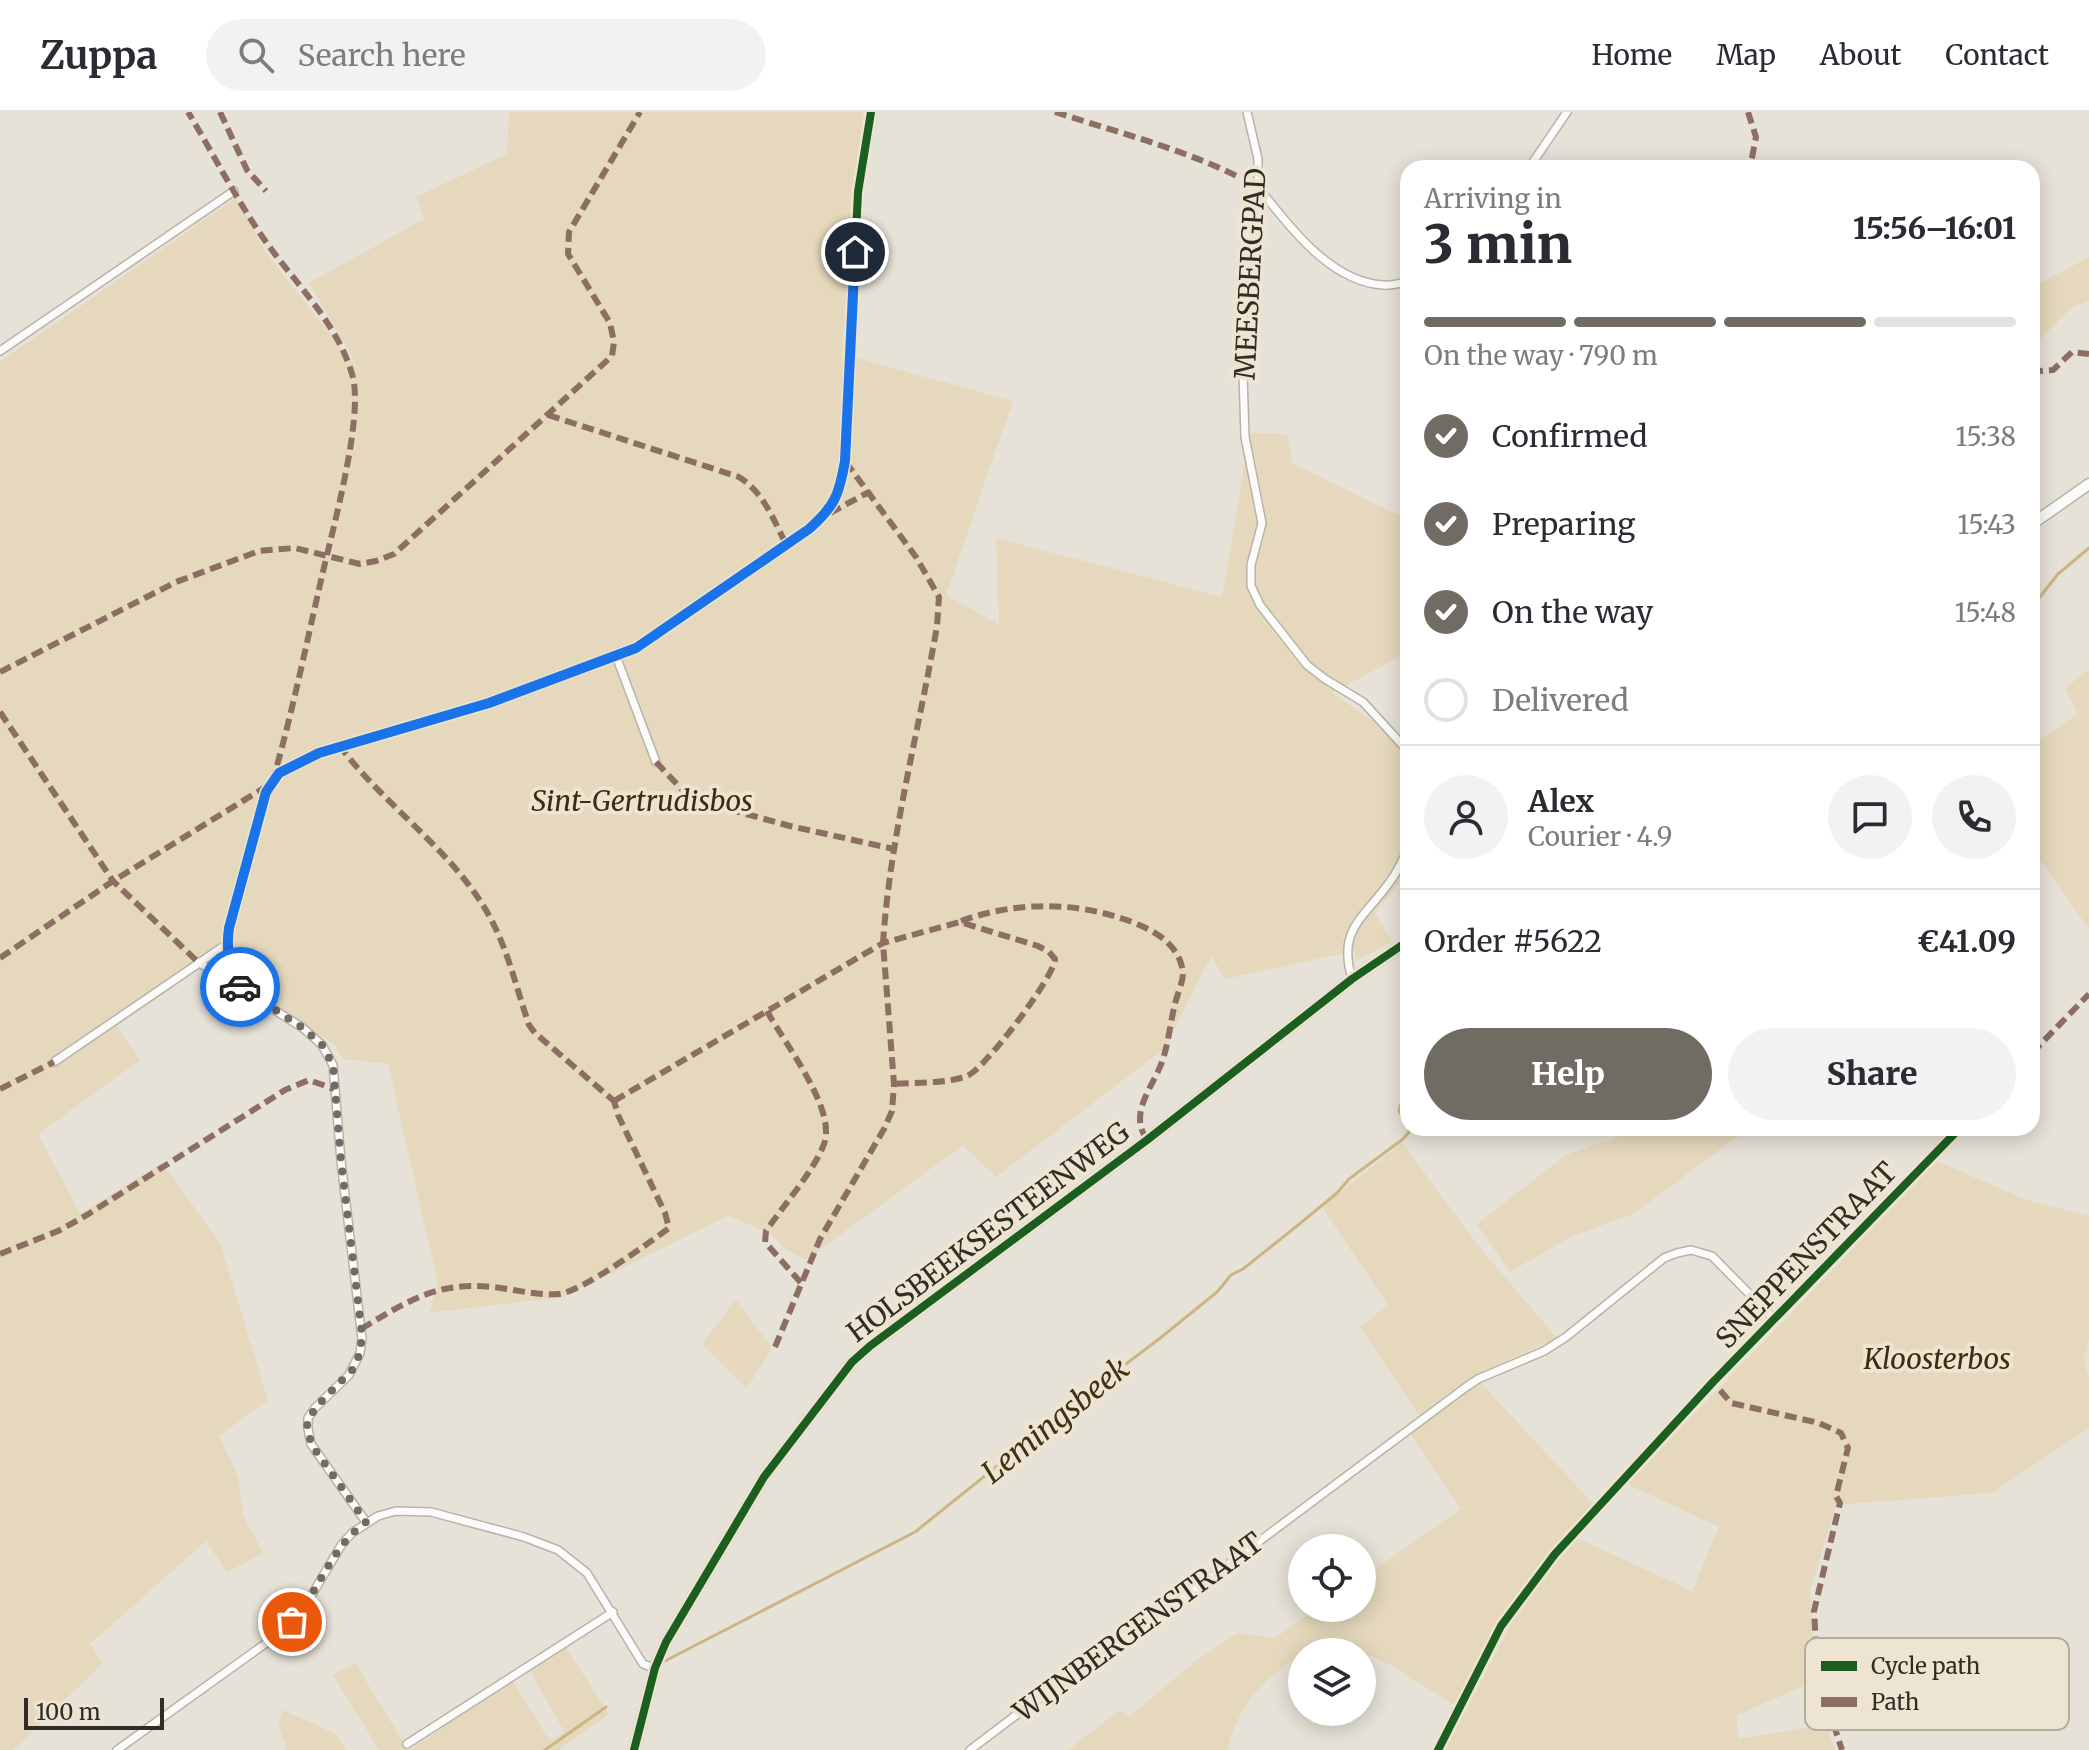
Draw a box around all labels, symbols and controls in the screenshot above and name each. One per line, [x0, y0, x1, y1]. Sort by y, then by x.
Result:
search box [206, 19, 766, 91]
text: Zuppa [40, 32, 158, 79]
icon: search [234, 33, 278, 77]
text: Search here [298, 36, 466, 74]
text: Home [1591, 37, 1672, 73]
text: Map [1716, 37, 1776, 73]
text: About [1820, 37, 1901, 73]
text: Contact [1945, 37, 2049, 73]
street label: MEESBERGPAD [1226, 167, 1274, 381]
text: Arriving in [1424, 182, 1562, 215]
text: 15:56–16:01 [1853, 209, 2016, 247]
text: 3 min [1424, 212, 1572, 277]
pin [821, 218, 889, 286]
icon: home [833, 230, 877, 274]
text: On the way · 790 m [1424, 339, 1658, 372]
icon: check [1424, 414, 1468, 458]
text: Confirmed [1492, 417, 1647, 455]
text: 15:38 [1956, 420, 2016, 453]
icon: check [1424, 502, 1468, 546]
text: Preparing [1492, 505, 1635, 543]
text: 15:43 [1957, 508, 2016, 541]
icon: check [1424, 590, 1468, 634]
text: On the way [1492, 593, 1653, 631]
text: 15:48 [1955, 596, 2016, 629]
text: Delivered [1492, 681, 1629, 719]
button: person [1424, 775, 1508, 859]
button: chat [1828, 775, 1912, 859]
button: phone [1932, 775, 2016, 859]
text: Alex [1528, 782, 1594, 820]
park label: Sint-Gertrudisbos [531, 783, 753, 819]
text: Courier · 4.9 [1528, 820, 1672, 853]
text: Order #5622 [1424, 922, 1602, 960]
text: €41.09 [1917, 922, 2016, 960]
courier [200, 947, 280, 1027]
icon: car [218, 965, 262, 1009]
button: Help [1424, 1028, 1712, 1120]
button: Share [1728, 1028, 2016, 1120]
street label: HOLSBEEKSESTEENWEG [840, 1114, 1136, 1350]
street label: SNEPPENSTRAAT [1708, 1154, 1904, 1356]
park label: Kloosterbos [1862, 1341, 2011, 1377]
water label: Lemingsbeek [974, 1349, 1137, 1491]
street label: WIJNBERGENSTRAAT [1005, 1524, 1270, 1730]
map controls [1288, 1534, 1376, 1726]
button: locate [1288, 1534, 1376, 1622]
pin [258, 1588, 326, 1656]
icon: bag [270, 1600, 314, 1644]
button: layers [1288, 1638, 1376, 1726]
legend [1805, 1638, 2069, 1730]
text: Cycle path [1871, 1652, 1981, 1680]
text: Path [1871, 1688, 1920, 1716]
scale bar [24, 1694, 164, 1730]
text: 100 m [36, 1698, 101, 1726]

